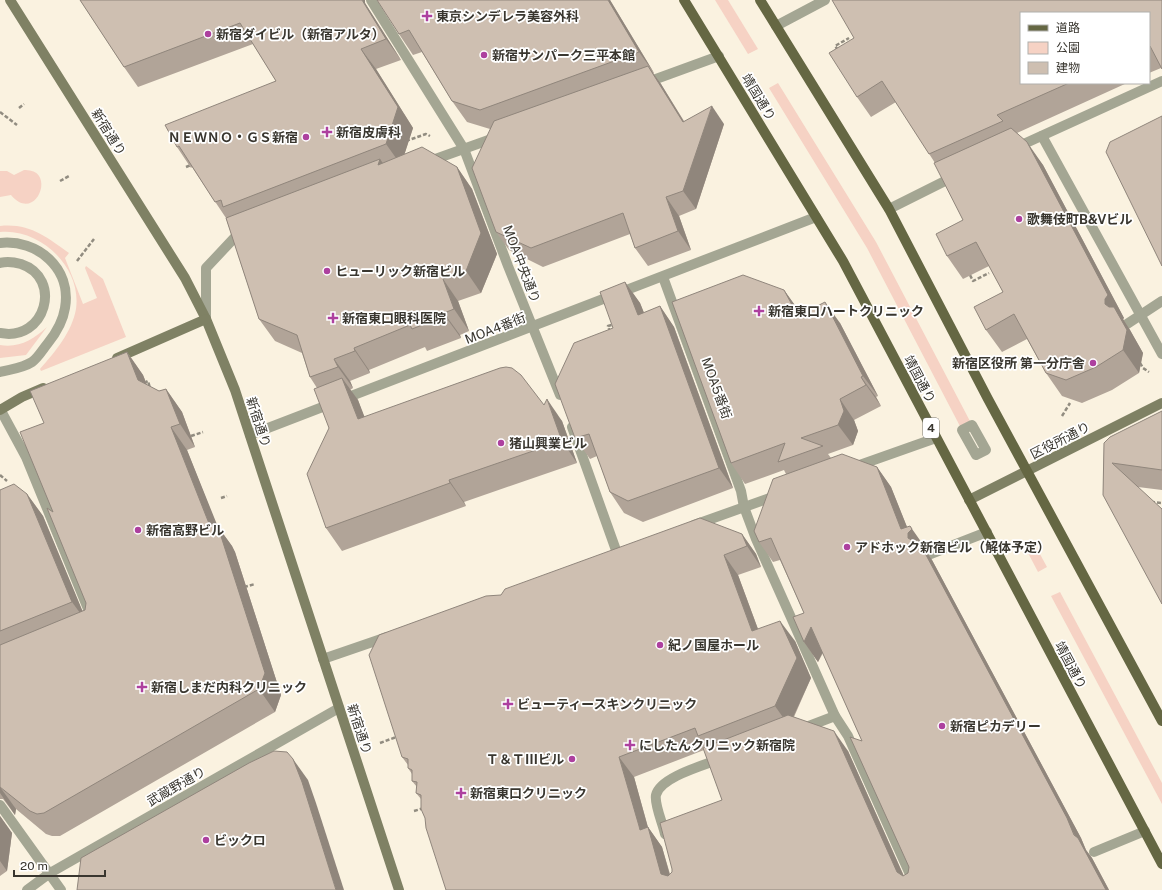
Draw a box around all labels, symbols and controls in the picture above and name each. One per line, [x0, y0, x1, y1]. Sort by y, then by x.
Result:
place label: 東京シンデレラ美容外科 [436, 9, 579, 24]
marker: 東京シンデレラ美容外科 [421, 10, 433, 22]
legend [1020, 12, 1150, 84]
text: 道路 [1056, 21, 1080, 35]
place label: 新宿ダイビル（新宿アルタ） [216, 27, 385, 42]
marker: 新宿ダイビル（新宿アルタ） [203, 29, 213, 39]
text: 公園 [1056, 41, 1080, 55]
place label: 新宿サンパーク三平本館 [492, 48, 635, 63]
marker: 新宿サンパーク三平本館 [479, 50, 489, 60]
text: 建物 [1056, 61, 1080, 75]
street label: 靖国通り [739, 71, 778, 123]
street label: 新宿通り [88, 106, 129, 158]
place label: 新宿皮膚科 [336, 125, 401, 140]
marker: 新宿皮膚科 [321, 126, 333, 138]
place label: ＮＥＷＮＯ・ＧＳ新宿 [168, 130, 298, 145]
marker: ＮＥＷＮＯ・ＧＳ新宿 [301, 132, 311, 142]
place label: 歌舞伎町B&Vビル [1027, 212, 1132, 227]
marker: 歌舞伎町B&Vビル [1014, 214, 1024, 224]
street label: MOA中央通り [500, 223, 543, 305]
place label: ヒューリック新宿ビル [335, 264, 465, 279]
marker: ヒューリック新宿ビル [322, 266, 332, 276]
place label: 新宿東口ハートクリニック [768, 304, 924, 319]
marker: 新宿東口ハートクリニック [753, 305, 765, 317]
street label: MOA4番街 [463, 310, 528, 347]
place label: 新宿東口眼科医院 [342, 311, 446, 326]
marker: 新宿東口眼科医院 [327, 312, 339, 324]
street label: 靖国通り [901, 353, 938, 406]
street label: MOA5番街 [699, 355, 735, 421]
place label: 新宿区役所 第一分庁舎 [952, 356, 1085, 371]
marker: 新宿区役所 第一分庁舎 [1088, 358, 1098, 368]
street label: 新宿通り [243, 395, 274, 449]
road number: 4 [923, 418, 939, 438]
street label: 区役所通り [1028, 419, 1093, 462]
place label: 猪山興業ビル [509, 436, 587, 451]
marker: 猪山興業ビル [496, 438, 506, 448]
place label: 新宿高野ビル [146, 523, 224, 538]
marker: 新宿高野ビル [133, 525, 143, 535]
place label: アドホック新宿ビル（解体予定） [855, 540, 1050, 555]
marker: アドホック新宿ビル（解体予定） [842, 542, 852, 552]
place label: 紀ノ国屋ホール [668, 638, 759, 653]
street label: 靖国通り [1052, 639, 1089, 692]
marker: 紀ノ国屋ホール [655, 640, 665, 650]
place label: 新宿しまだ内科クリニック [151, 680, 307, 695]
marker: 新宿しまだ内科クリニック [136, 681, 148, 693]
place label: ビューティースキンクリニック [517, 697, 697, 712]
marker: ビューティースキンクリニック [502, 698, 514, 710]
street label: 新宿通り [344, 702, 375, 756]
place label: 新宿ピカデリー [950, 719, 1041, 734]
marker: 新宿ピカデリー [937, 721, 947, 731]
place label: にしたんクリニック新宿院 [639, 738, 795, 753]
marker: にしたんクリニック新宿院 [624, 739, 636, 751]
place label: Ｔ＆ＴⅢビル [486, 752, 564, 767]
marker: Ｔ＆ＴⅢビル [567, 754, 577, 764]
street label: 武蔵野通り [144, 764, 208, 809]
place label: 新宿東口クリニック [470, 786, 587, 801]
marker: 新宿東口クリニック [455, 787, 467, 799]
place label: ビックロ [214, 833, 266, 848]
marker: ビックロ [201, 835, 211, 845]
scale bar [14, 852, 105, 878]
text: 20 m [20, 859, 48, 873]

